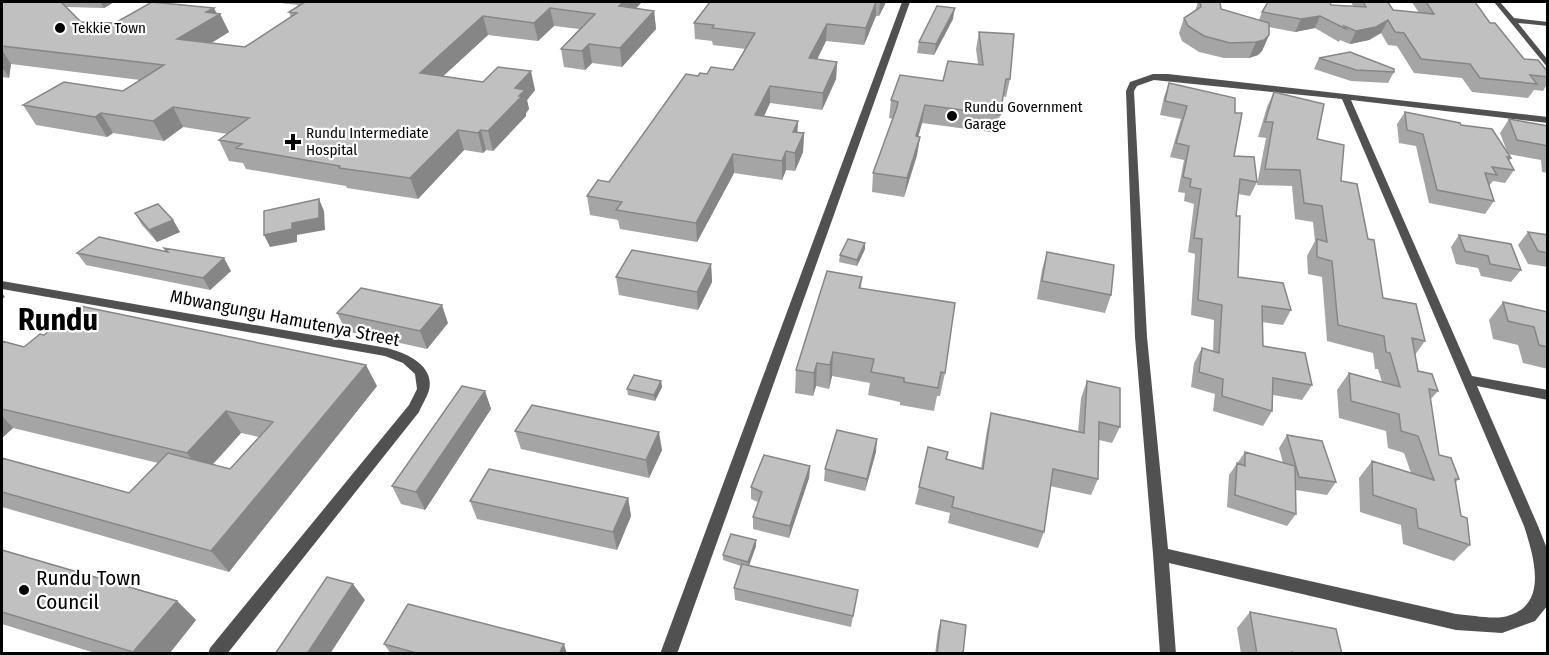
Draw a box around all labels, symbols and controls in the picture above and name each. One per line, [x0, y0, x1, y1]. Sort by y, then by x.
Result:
place label: Tekkie Town [72, 19, 146, 37]
marker: Tekkie Town [53, 21, 67, 35]
place label: Rundu Government Garage [964, 98, 1083, 133]
marker: Rundu Government Garage [945, 109, 959, 123]
place label: Rundu Intermediate Hospital [306, 124, 429, 159]
marker: Rundu Intermediate Hospital [284, 133, 302, 151]
street label: Mbwangungu Hamutenya Street [168, 285, 402, 351]
district label: Rundu [18, 302, 98, 338]
place label: Rundu Town Council [36, 565, 141, 615]
marker: Rundu Town Council [17, 583, 31, 597]

